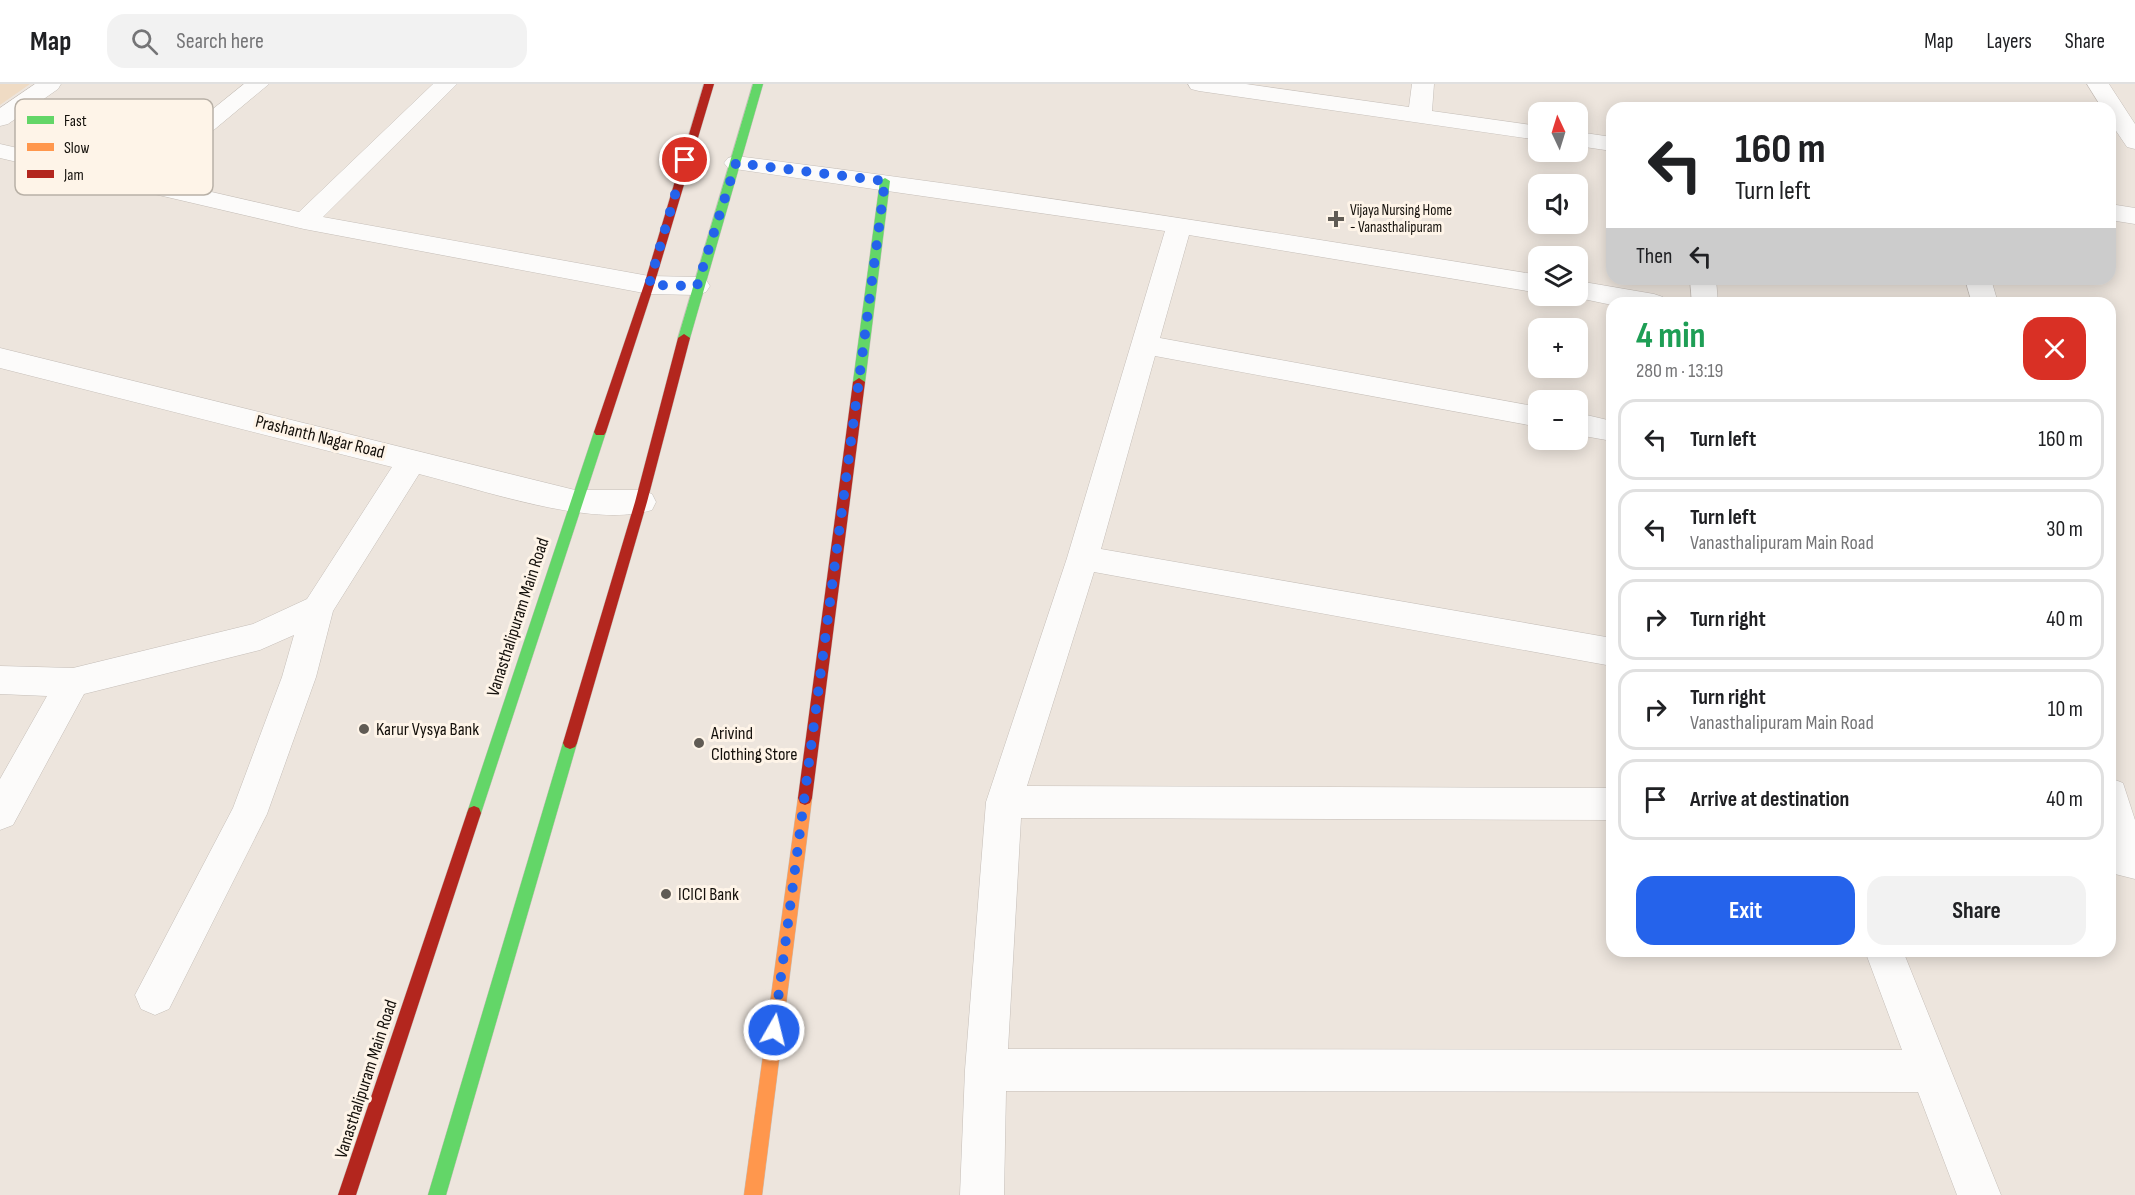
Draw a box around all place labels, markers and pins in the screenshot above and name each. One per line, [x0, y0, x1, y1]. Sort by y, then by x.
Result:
pin [659, 134, 710, 185]
place label: Vijaya Nursing Home - Vanasthalipuram [1350, 201, 1452, 237]
marker: Vijaya Nursing Home - Vanasthalipuram [1327, 210, 1345, 228]
place label: Karur Vysya Bank [376, 719, 479, 740]
marker: Karur Vysya Bank [357, 722, 371, 736]
place label: Arivind Clothing Store [710, 723, 797, 765]
marker: Arivind Clothing Store [692, 736, 706, 750]
place label: ICICI Bank [678, 884, 739, 905]
marker: ICICI Bank [659, 887, 673, 901]

